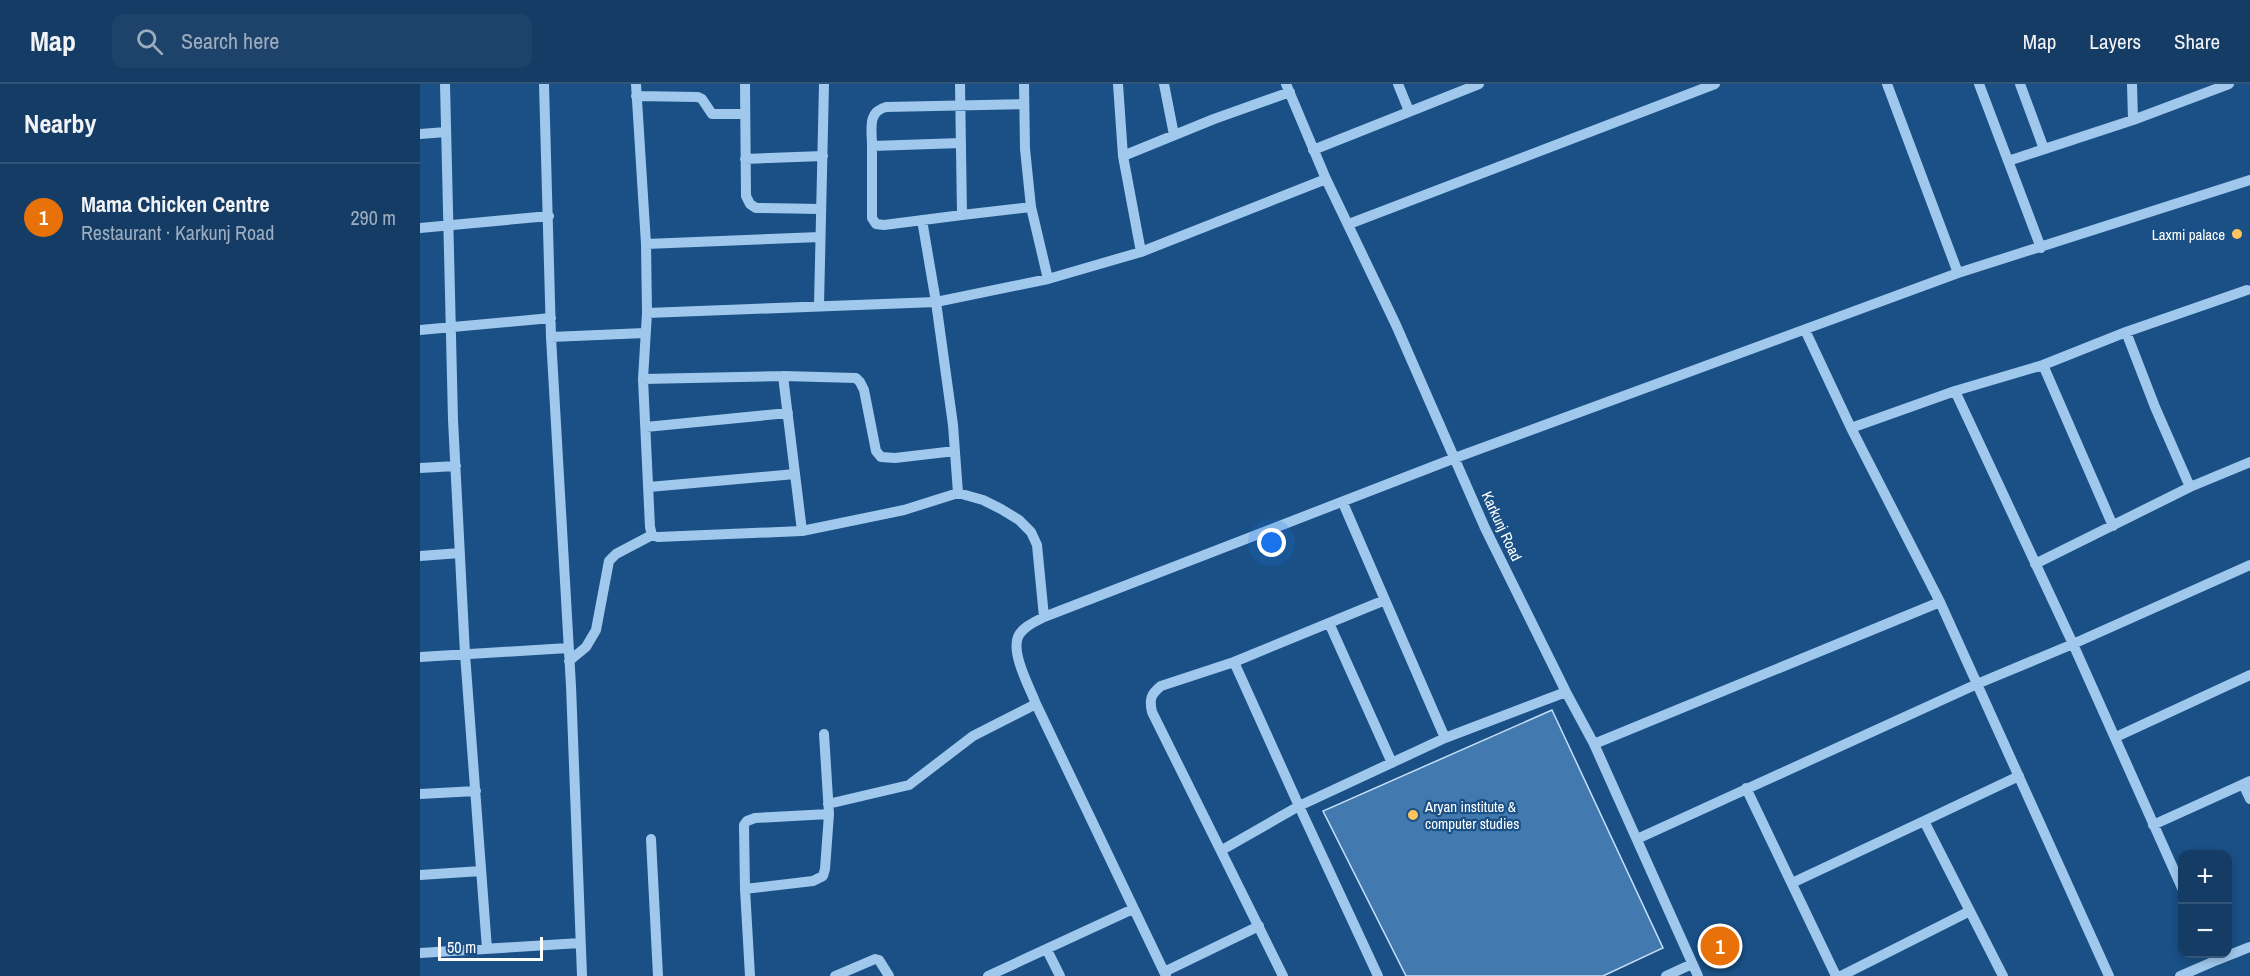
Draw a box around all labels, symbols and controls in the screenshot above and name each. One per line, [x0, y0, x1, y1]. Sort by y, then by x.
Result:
search box [112, 14, 532, 68]
text: Map [30, 22, 76, 60]
icon: search [133, 25, 166, 58]
text: Search here [181, 26, 279, 56]
text: Map [2023, 27, 2056, 56]
text: Layers [2089, 27, 2141, 56]
text: Share [2174, 27, 2220, 56]
text: Nearby [24, 106, 96, 141]
text: Mama Chicken Centre [81, 189, 269, 219]
text: 1 [39, 204, 48, 231]
text: 290 m [350, 204, 396, 231]
text: Restaurant · Karkunj Road [81, 219, 274, 246]
place label: Laxmi palace [2152, 224, 2225, 245]
marker: Laxmi palace [2230, 227, 2244, 241]
street label: Karkunj Road [1477, 488, 1527, 564]
your location [1257, 528, 1286, 557]
place label: Aryan institute & computer studies [1424, 796, 1519, 834]
marker: Aryan institute & computer studies [1406, 808, 1420, 822]
map controls [2178, 850, 2232, 958]
button: + [2178, 850, 2232, 904]
button: − [2178, 904, 2232, 958]
pin: 1 [1700, 924, 1740, 968]
scale bar [438, 934, 543, 962]
text: 50 m [447, 936, 476, 958]

